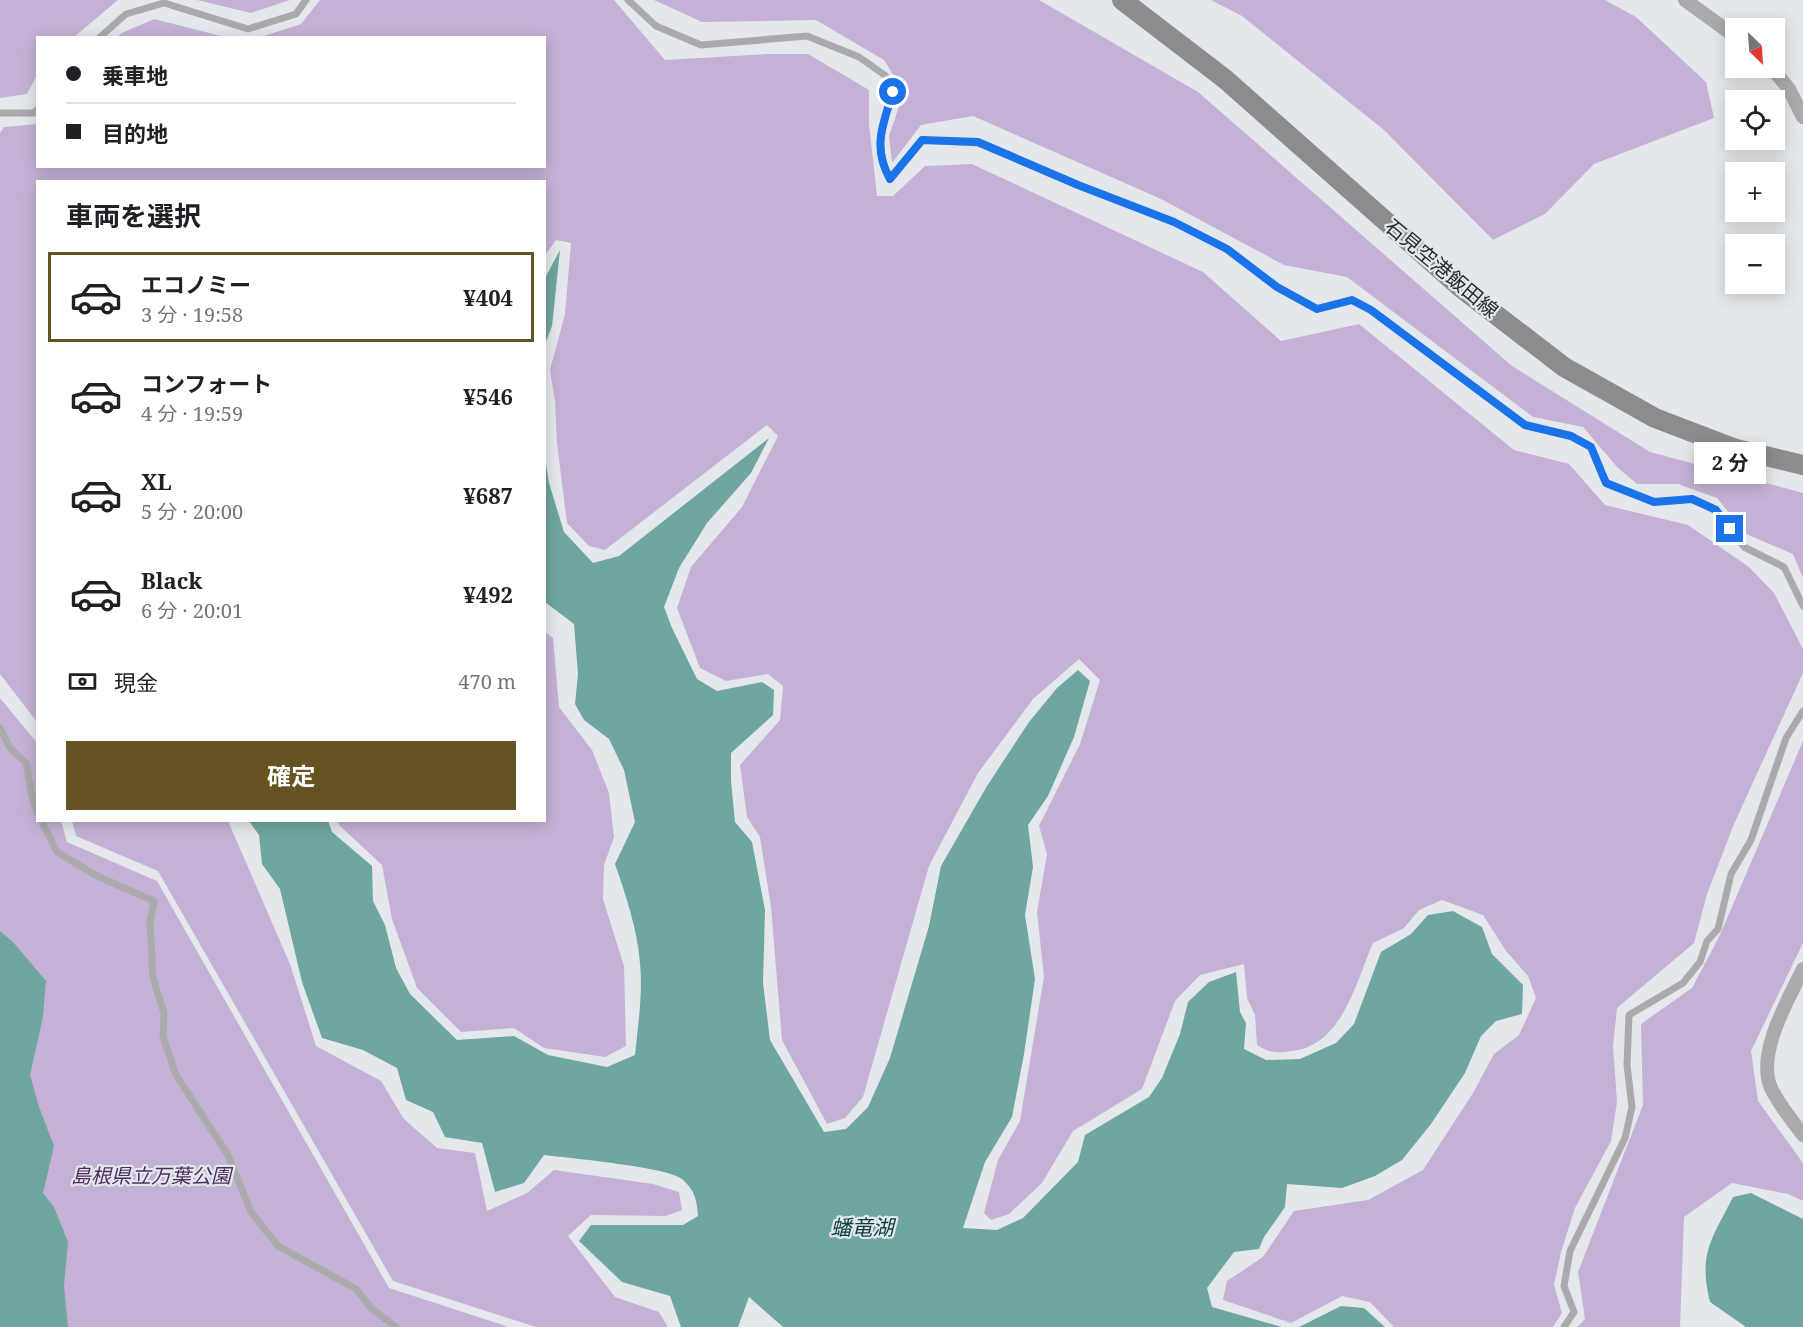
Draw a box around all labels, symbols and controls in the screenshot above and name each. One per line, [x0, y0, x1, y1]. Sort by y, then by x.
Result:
north arrow [1725, 18, 1785, 78]
map controls [1725, 18, 1785, 294]
text: 乗車地 [102, 60, 168, 90]
route start [879, 78, 906, 105]
button: locate [1725, 90, 1785, 150]
text: 目的地 [102, 118, 168, 148]
button: + [1725, 162, 1785, 222]
text: 車両を選択 [66, 197, 201, 234]
street label: 石見空港飯田線 [1380, 213, 1504, 323]
button: − [1725, 234, 1785, 294]
text: エコノミー [141, 269, 251, 299]
icon: car [69, 270, 123, 324]
text: ¥404 [463, 282, 513, 312]
text: 3 分 · 19:58 [141, 301, 243, 328]
text: コンフォート [141, 368, 272, 398]
icon: car [69, 369, 123, 423]
text: ¥546 [463, 381, 513, 411]
text: 4 分 · 19:59 [141, 400, 243, 427]
callout: 2 分 [1694, 442, 1766, 484]
text: 2 分 [1712, 449, 1748, 476]
text: XL [141, 466, 172, 496]
icon: car [69, 468, 123, 522]
text: ¥687 [463, 480, 513, 510]
text: 5 分 · 20:00 [141, 498, 243, 525]
route end [1716, 515, 1743, 542]
text: Black [141, 565, 202, 595]
icon: car [69, 567, 123, 621]
text: ¥492 [463, 579, 513, 609]
text: 6 分 · 20:01 [141, 597, 243, 624]
icon: cash [66, 665, 99, 698]
text: 現金 [114, 667, 158, 697]
text: 470 m [458, 668, 516, 695]
button: 確定 [66, 741, 516, 810]
park label: 島根県立万葉公園 [71, 1162, 234, 1189]
water label: 蟠竜湖 [831, 1213, 896, 1241]

